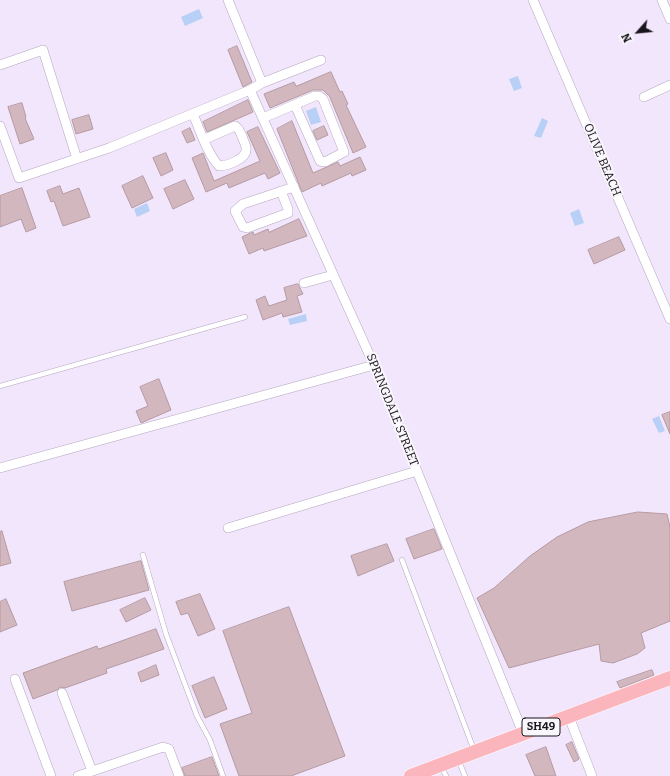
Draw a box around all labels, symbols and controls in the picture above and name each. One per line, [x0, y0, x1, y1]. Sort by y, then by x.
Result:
north arrow [618, 12, 658, 52]
text: N [619, 31, 635, 44]
street label: OLIVE BEACH [580, 121, 624, 199]
street label: SPRINGDALE STREET [363, 352, 421, 468]
road number: SH49 [522, 718, 560, 736]

